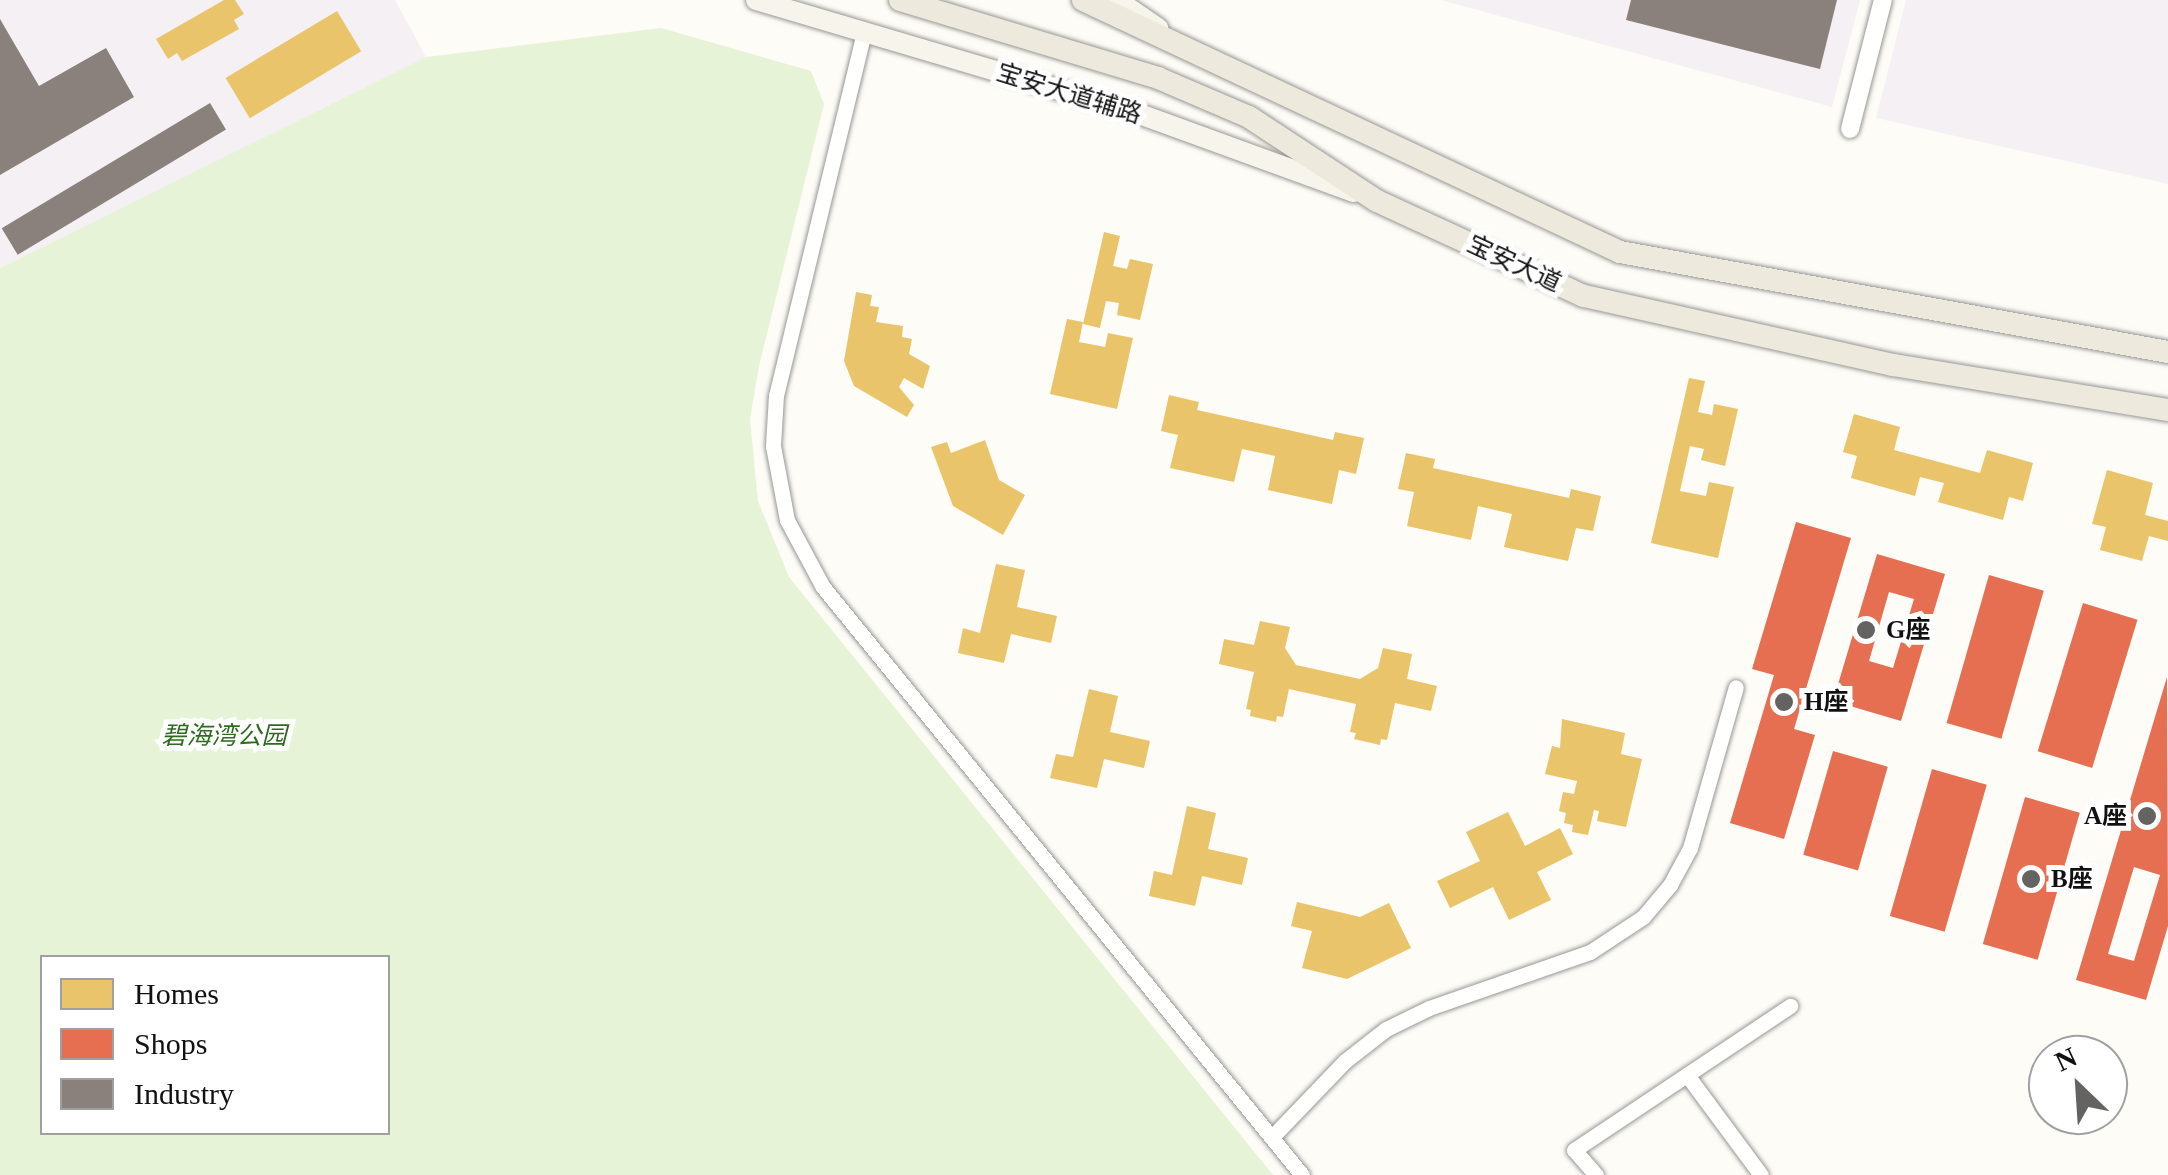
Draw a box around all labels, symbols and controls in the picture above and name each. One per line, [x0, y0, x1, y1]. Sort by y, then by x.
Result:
street label: 宝安大道辅路 [993, 58, 1145, 130]
street label: 宝安大道 [1462, 229, 1566, 299]
place label: G座 [1886, 615, 1930, 645]
marker: G座 [1855, 619, 1877, 641]
place label: H座 [1804, 687, 1848, 717]
marker: H座 [1773, 691, 1795, 713]
park label: 碧海湾公园 [162, 721, 286, 751]
place label: A座 [2084, 801, 2127, 831]
marker: A座 [2136, 805, 2158, 827]
place label: B座 [2051, 864, 2093, 894]
marker: B座 [2020, 868, 2042, 890]
legend [40, 955, 390, 1135]
text: Homes [134, 977, 219, 1010]
text: Shops [134, 1027, 207, 1060]
north arrow [2028, 1035, 2128, 1135]
text: N [2050, 1041, 2082, 1077]
text: Industry [134, 1077, 234, 1110]

